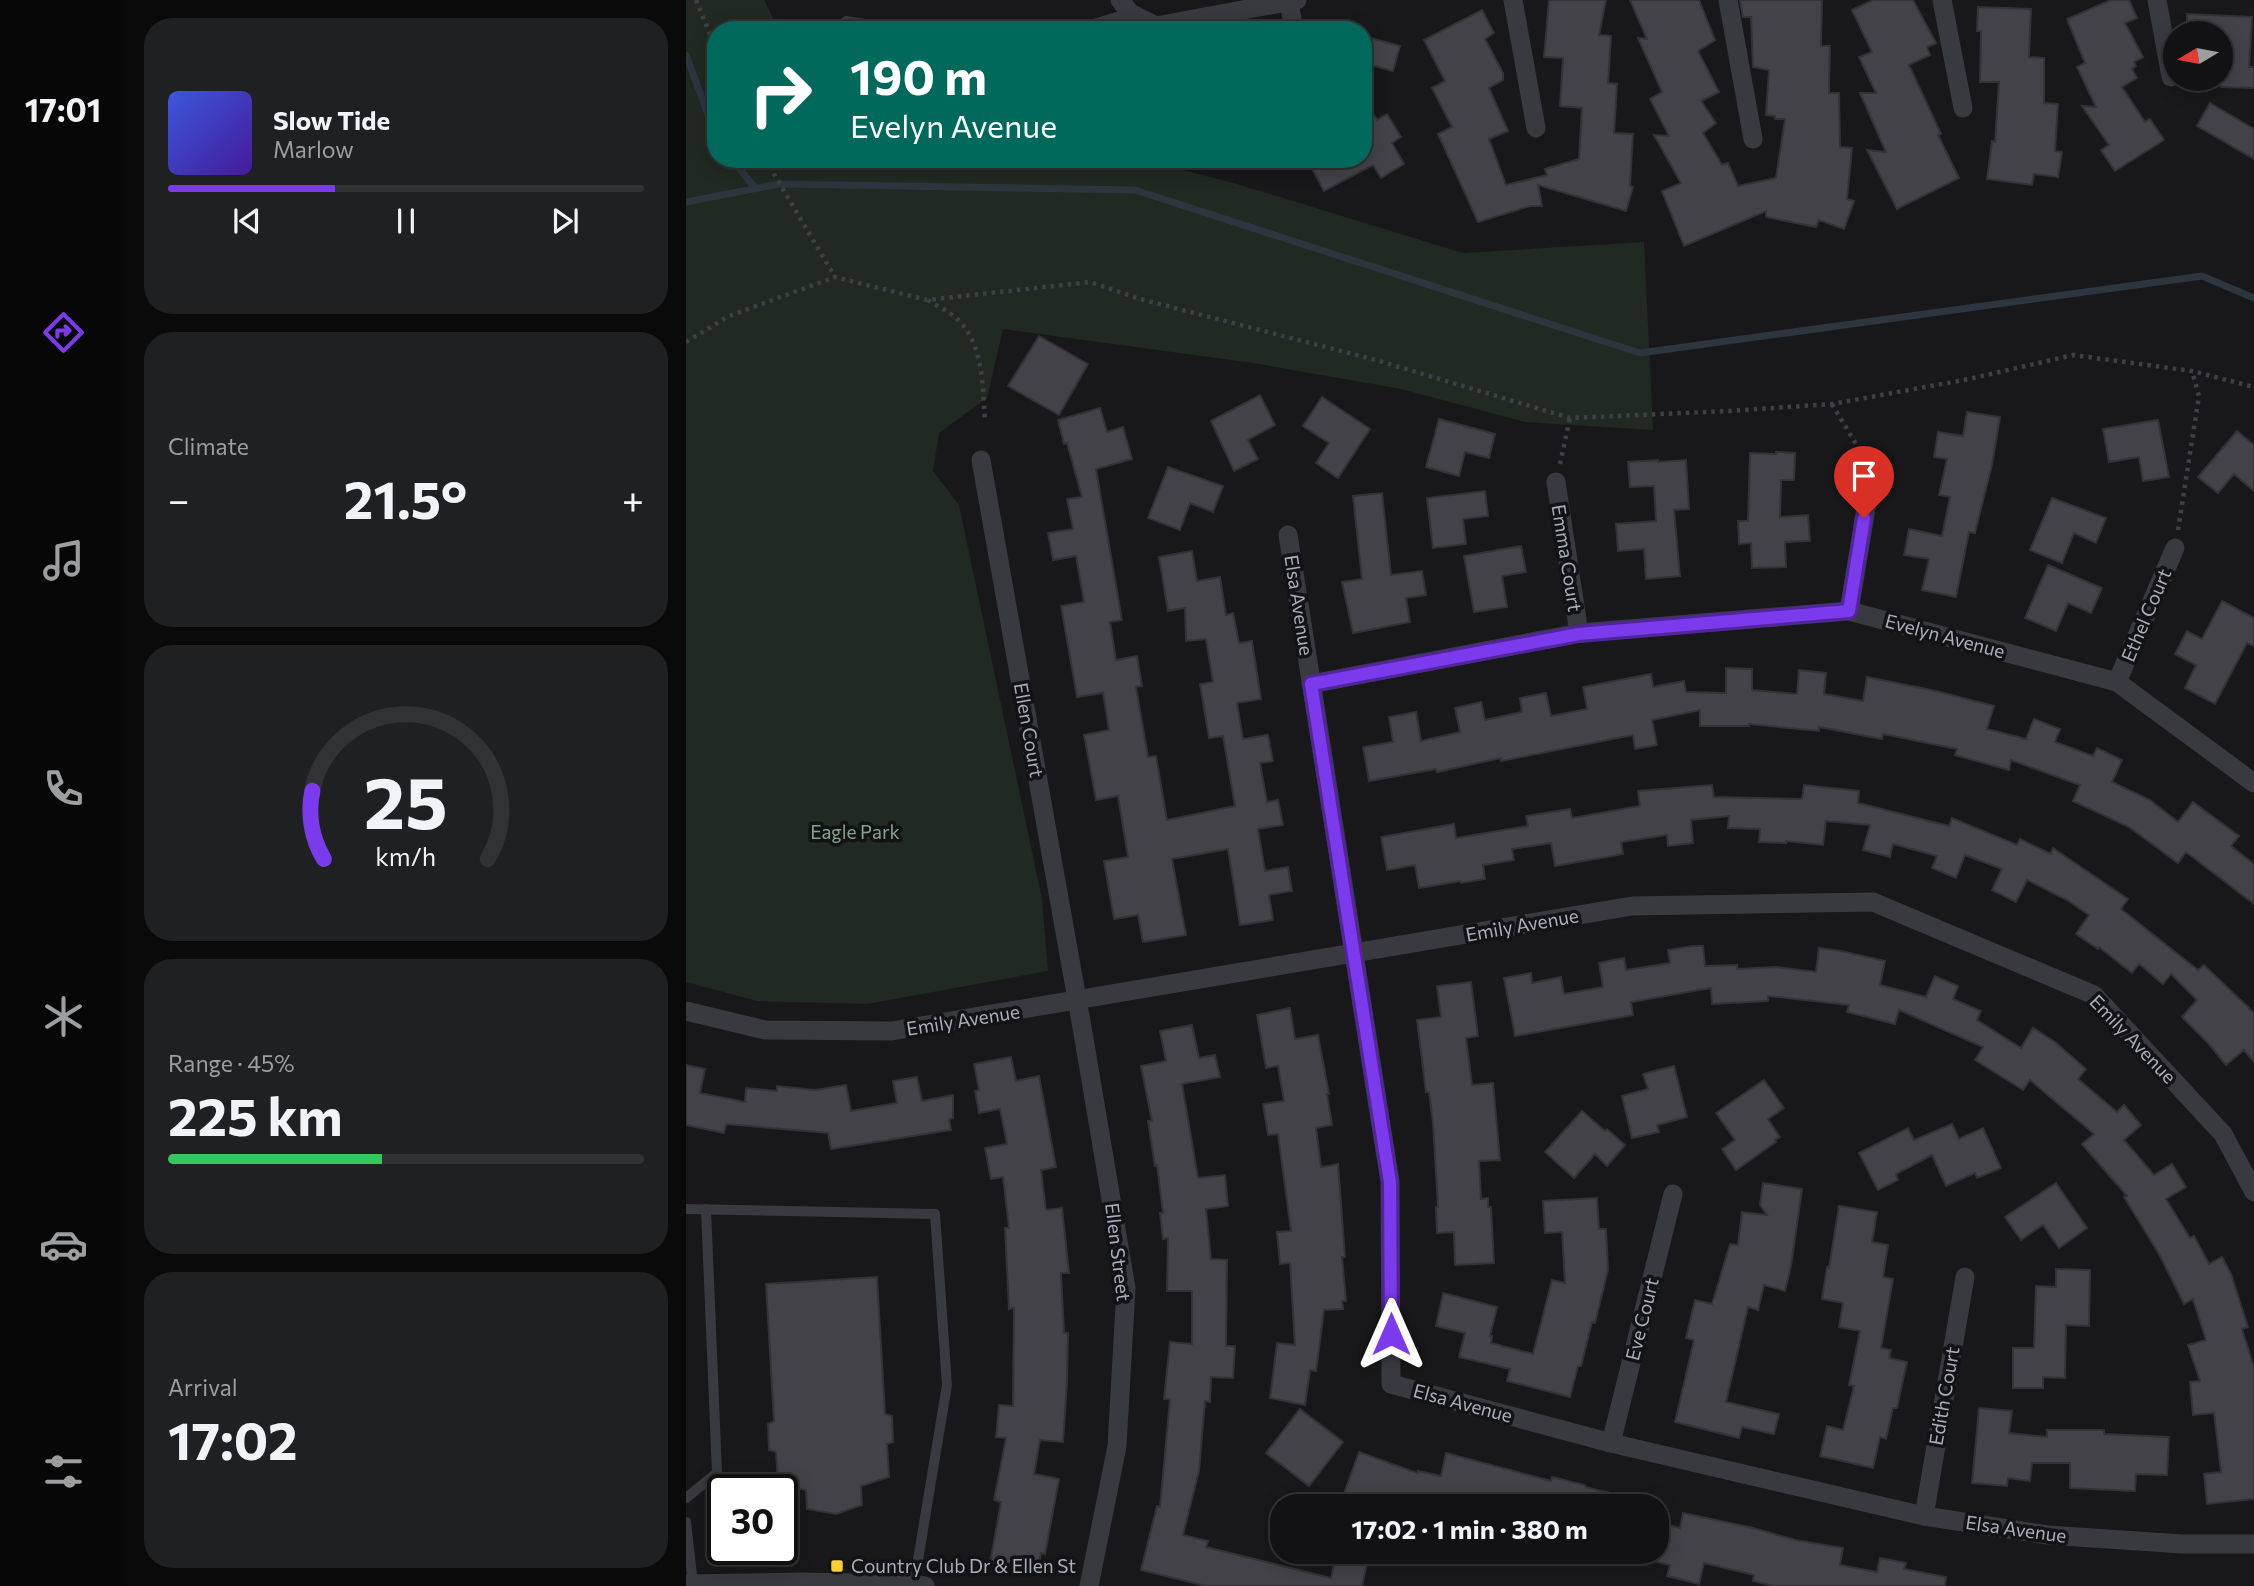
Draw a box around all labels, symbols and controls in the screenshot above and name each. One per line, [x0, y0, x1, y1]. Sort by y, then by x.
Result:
north arrow [2163, 21, 2233, 91]
map controls [2163, 21, 2233, 91]
text: 190 m [850, 45, 987, 105]
icon: right [735, 49, 826, 140]
text: 17:01 [25, 89, 101, 129]
text: Slow Tide [273, 104, 390, 135]
text: Evelyn Avenue [850, 105, 1057, 145]
text: Marlow [273, 135, 354, 163]
icon: previous [228, 202, 266, 240]
icon: pause [387, 202, 425, 240]
icon: next [546, 202, 584, 240]
icon: directions [39, 308, 88, 357]
text: Climate [168, 432, 249, 460]
pin [1834, 446, 1894, 518]
icon: arrive [1845, 457, 1883, 495]
text: 21.5° [344, 466, 467, 530]
text: − [168, 475, 190, 522]
text: + [622, 475, 644, 522]
street label: Emma Court [1548, 503, 1587, 613]
icon: music [39, 536, 88, 585]
street label: Elsa Avenue [1280, 553, 1319, 657]
street label: Ethel Court [2116, 565, 2175, 665]
street label: Evelyn Avenue [1883, 608, 2007, 663]
street label: Ellen Court [1010, 681, 1049, 779]
text: 25 [364, 755, 448, 844]
icon: phone [39, 764, 88, 813]
park label: Eagle Park [810, 820, 900, 843]
text: km/h [376, 841, 436, 871]
street label: Emily Avenue [1464, 903, 1580, 946]
street label: Emily Avenue [2085, 990, 2181, 1088]
icon: climate [39, 992, 88, 1041]
street label: Emily Avenue [905, 999, 1021, 1040]
text: Range · 45% [168, 1049, 294, 1077]
text: 225 km [168, 1083, 343, 1147]
street label: Ellen Street [1101, 1201, 1136, 1303]
icon: car [39, 1220, 88, 1269]
street label: Eve Court [1620, 1275, 1663, 1363]
position arrow [1354, 1297, 1428, 1371]
street label: Edith Court [1924, 1345, 1964, 1447]
text: Arrival [168, 1373, 238, 1401]
street label: Elsa Avenue [1411, 1378, 1515, 1427]
text: 17:02 [168, 1407, 298, 1471]
icon: filters [39, 1447, 88, 1496]
speed limit sign: 30 [707, 1474, 798, 1565]
street label: Elsa Avenue [1964, 1510, 2068, 1547]
text: 17:02 · 1 min · 380 m [1351, 1513, 1588, 1544]
place label: Country Club Dr & Ellen St [851, 1554, 1076, 1577]
marker: Country Club Dr & Ellen St [829, 1558, 845, 1574]

